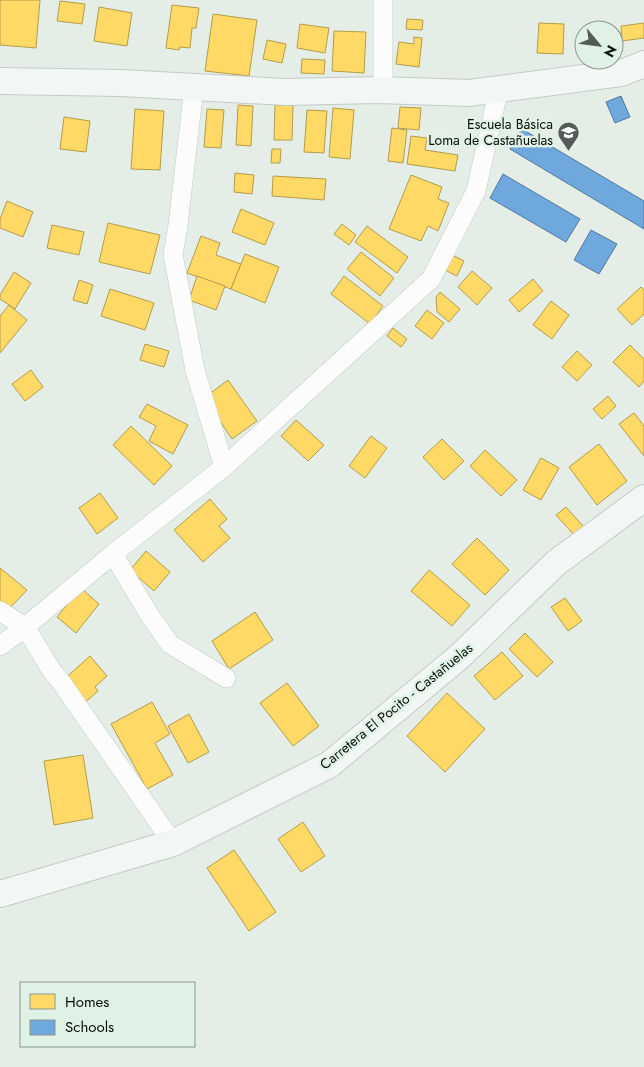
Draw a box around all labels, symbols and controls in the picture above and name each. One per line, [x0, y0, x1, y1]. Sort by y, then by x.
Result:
north arrow [574, 20, 624, 70]
text: N [599, 42, 622, 61]
place label: Escuela Básica Loma de Castañuelas [428, 114, 553, 150]
school or university icon: Escuela Básica Loma de Castañuelas [557, 120, 581, 151]
street label: Carretera El Pocito - Castañuelas [315, 638, 477, 774]
legend [20, 982, 195, 1047]
text: Homes [65, 991, 109, 1013]
text: Schools [65, 1016, 114, 1038]

